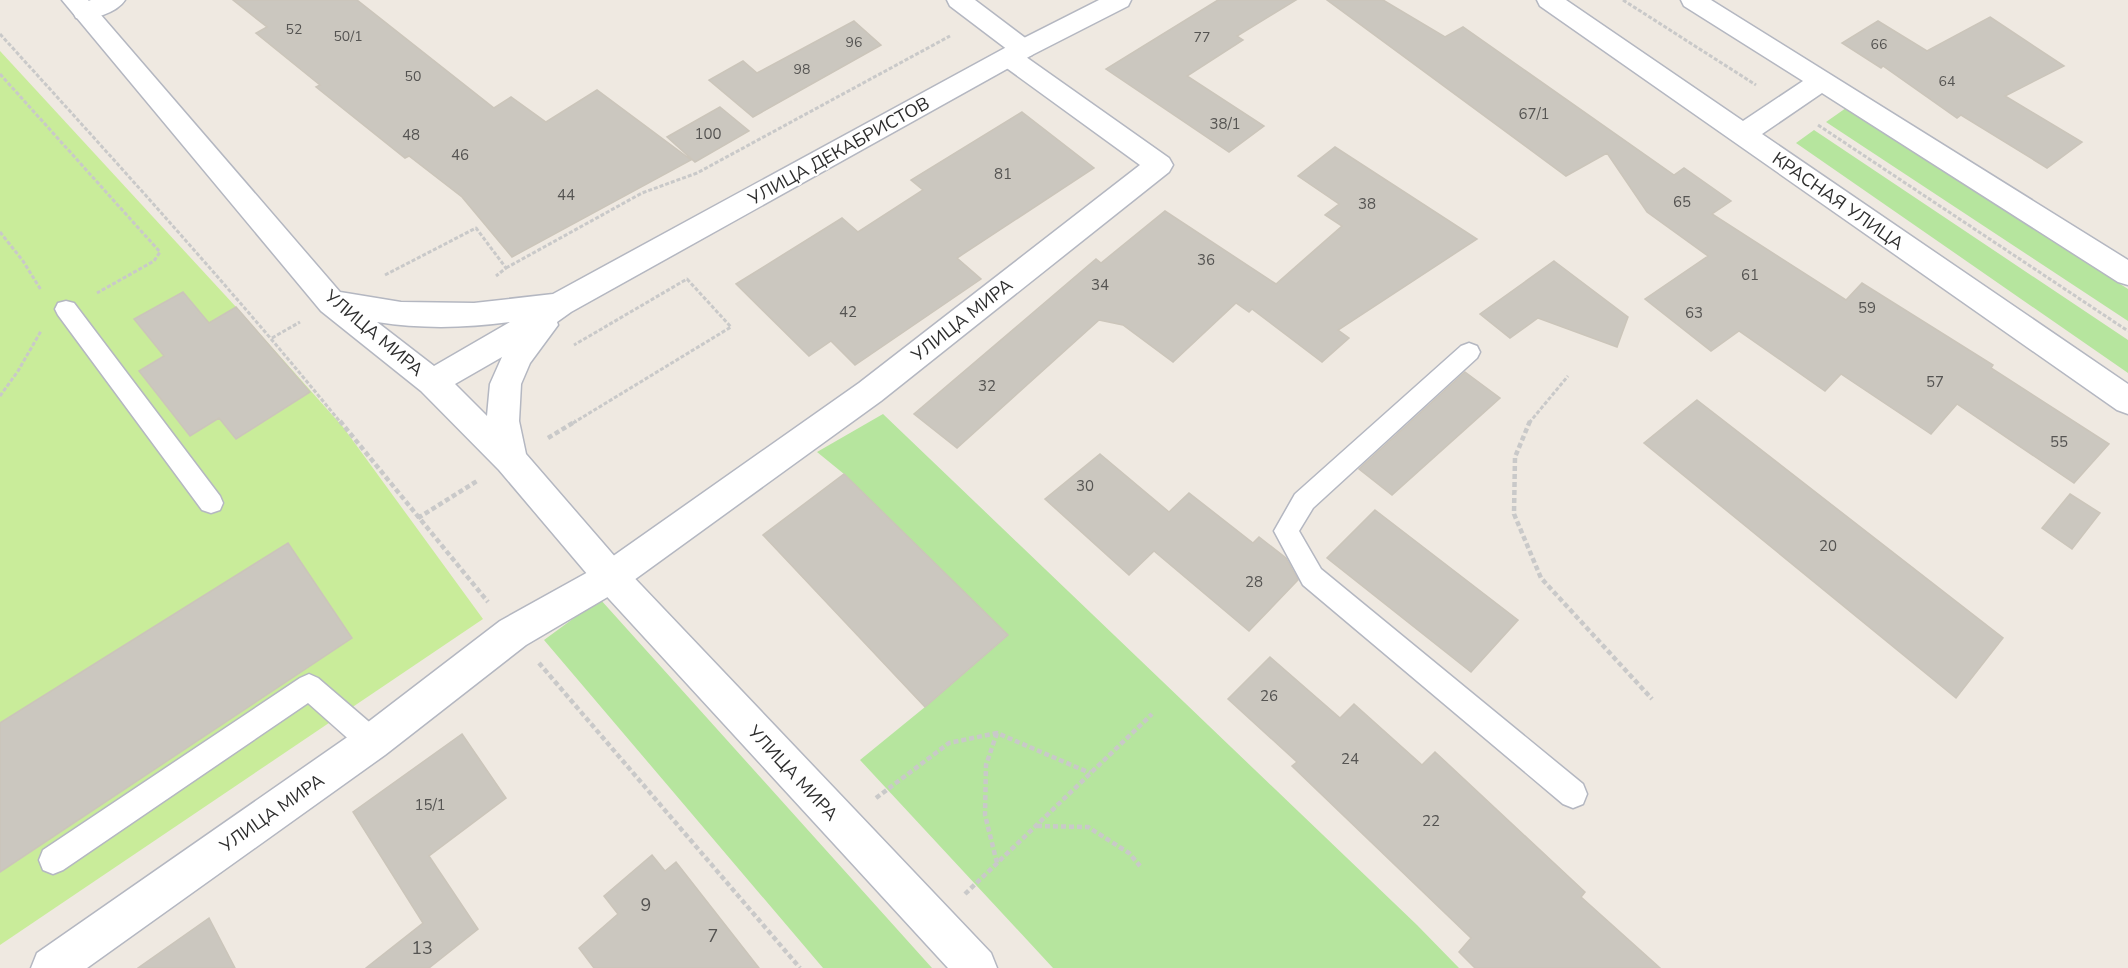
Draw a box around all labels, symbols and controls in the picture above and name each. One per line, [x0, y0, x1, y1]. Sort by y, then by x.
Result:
house number: 52 [286, 20, 302, 39]
house number: 50/1 [333, 27, 363, 46]
house number: 77 [1194, 28, 1210, 47]
house number: 96 [846, 33, 862, 52]
house number: 66 [1871, 35, 1887, 54]
house number: 98 [794, 60, 810, 79]
house number: 50 [405, 67, 421, 86]
house number: 64 [1939, 72, 1955, 91]
street label: УЛИЦА ДЕКАБРИСТОВ [743, 91, 934, 211]
house number: 67/1 [1518, 104, 1550, 124]
house number: 38/1 [1209, 114, 1241, 134]
house number: 100 [694, 124, 722, 144]
house number: 48 [402, 125, 420, 145]
house number: 46 [451, 145, 469, 165]
street label: КРАСНАЯ УЛИЦА [1767, 147, 1909, 255]
house number: 81 [994, 164, 1012, 184]
house number: 44 [557, 185, 575, 205]
house number: 65 [1673, 192, 1691, 212]
house number: 38 [1358, 194, 1376, 214]
house number: 36 [1197, 250, 1215, 270]
house number: 61 [1741, 265, 1759, 285]
street label: УЛИЦА МИРА [906, 273, 1017, 368]
house number: 34 [1091, 275, 1109, 295]
street label: УЛИЦА МИРА [319, 284, 428, 381]
house number: 59 [1858, 298, 1876, 318]
house number: 42 [839, 302, 857, 322]
house number: 63 [1685, 303, 1703, 323]
house number: 57 [1926, 372, 1944, 392]
house number: 32 [978, 376, 996, 396]
house number: 55 [2050, 432, 2068, 452]
house number: 30 [1076, 476, 1094, 496]
house number: 20 [1819, 536, 1837, 556]
house number: 28 [1245, 572, 1263, 592]
house number: 26 [1260, 686, 1278, 706]
street label: УЛИЦА МИРА [742, 719, 843, 826]
house number: 24 [1341, 749, 1359, 769]
street label: УЛИЦА МИРА [214, 768, 329, 858]
house number: 15/1 [414, 795, 446, 815]
house number: 22 [1422, 811, 1440, 831]
house number: 9 [641, 893, 651, 917]
house number: 7 [708, 924, 718, 948]
house number: 13 [411, 936, 433, 960]

